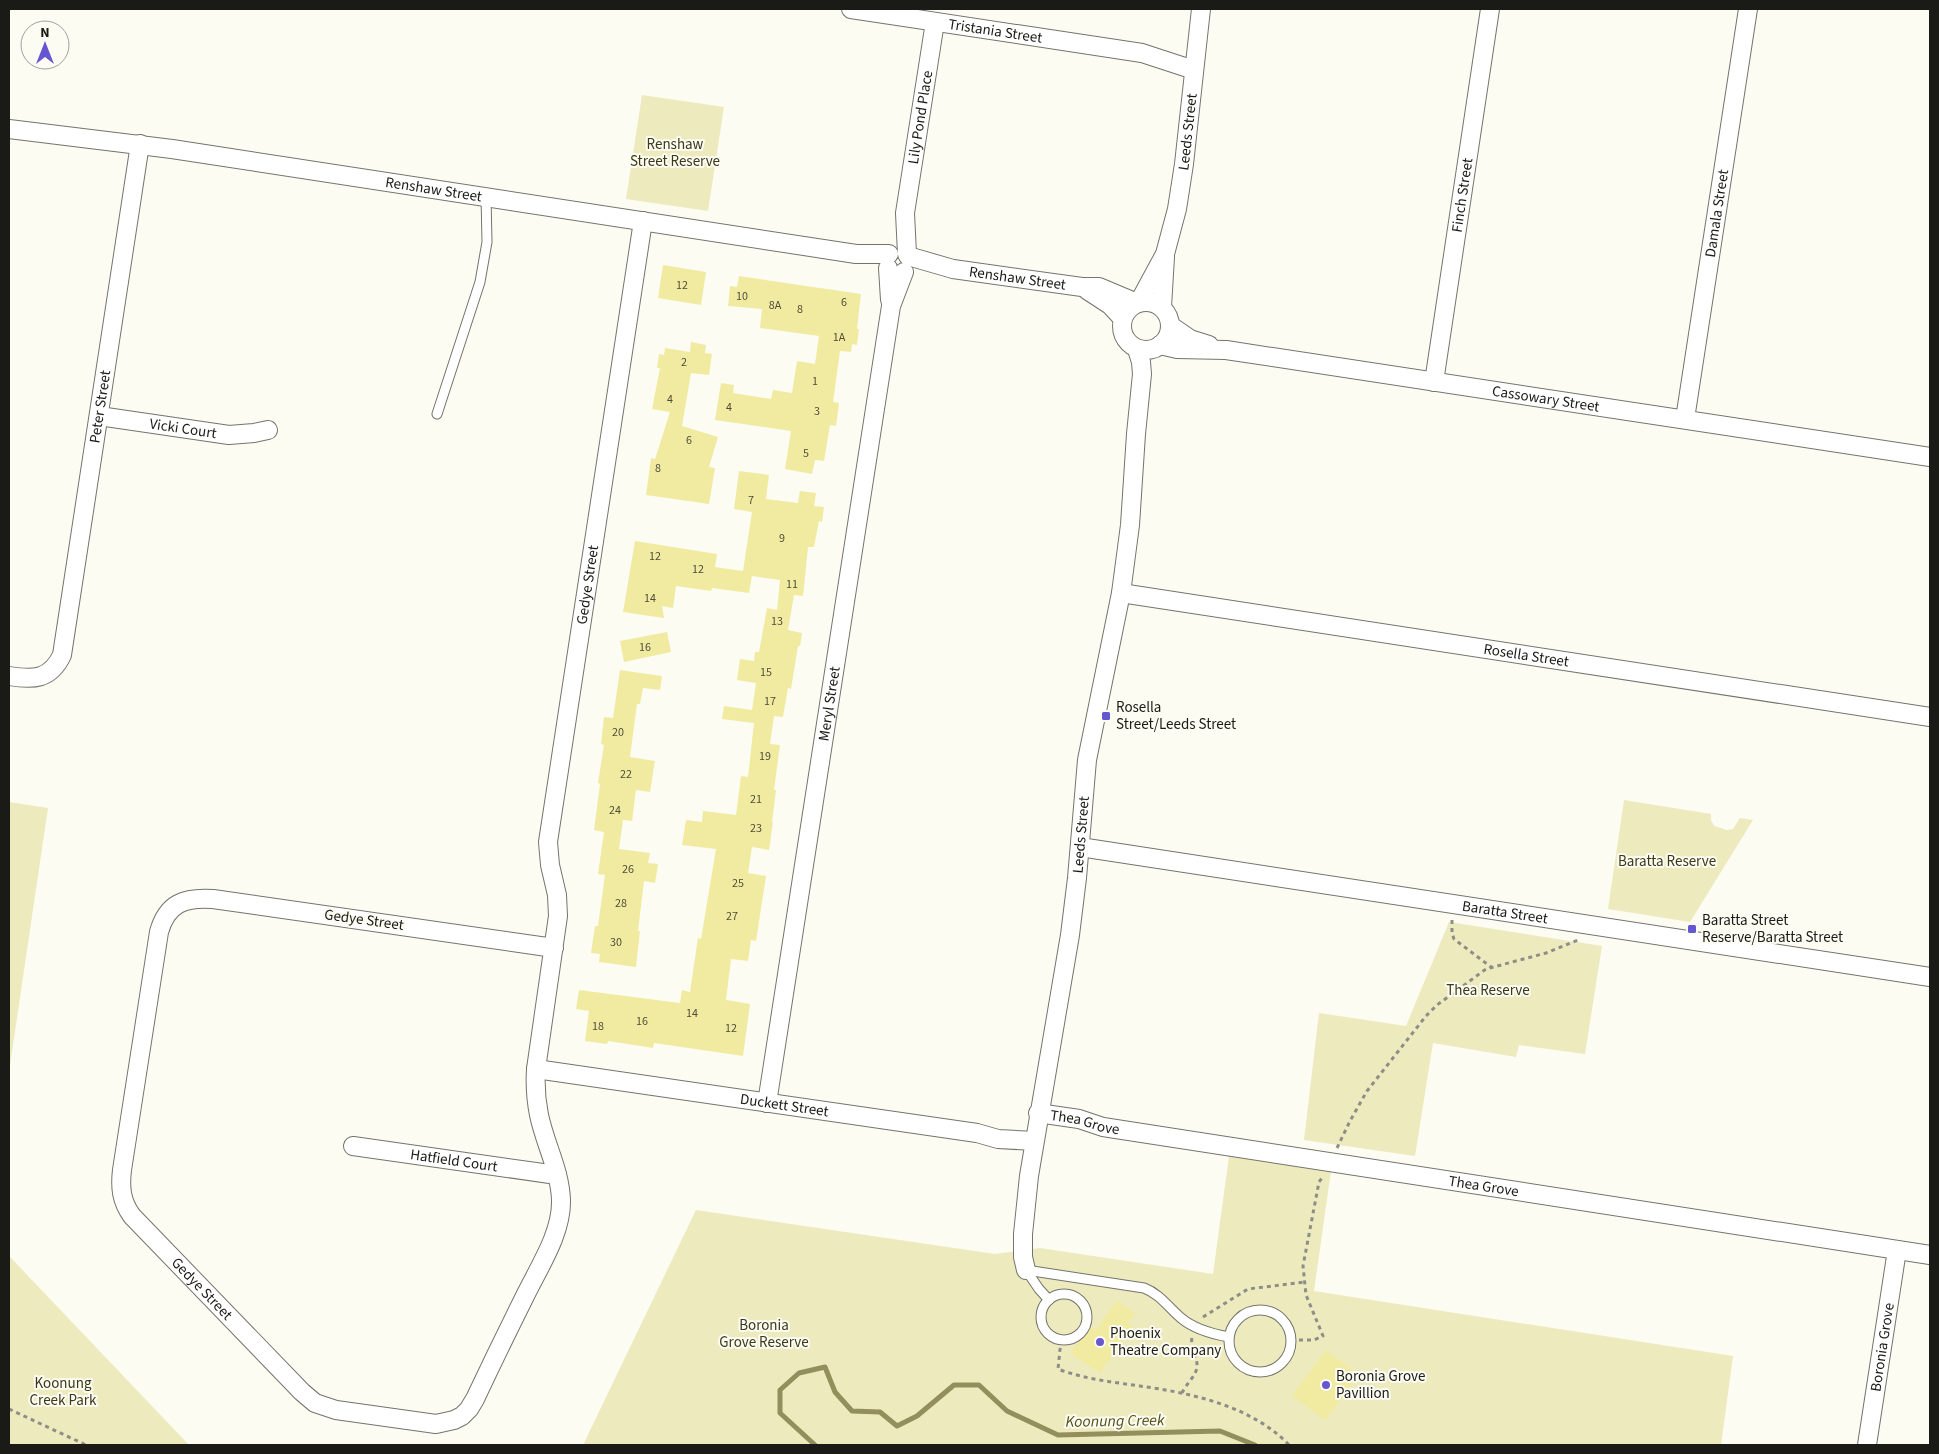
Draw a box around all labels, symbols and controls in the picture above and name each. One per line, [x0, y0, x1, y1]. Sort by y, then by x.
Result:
street label: Tristania Street [947, 13, 1044, 48]
north arrow [20, 20, 70, 70]
text: N [40, 23, 50, 43]
street label: Lily Pond Place [902, 69, 938, 166]
street label: Leeds Street [1173, 92, 1202, 172]
park label: Renshaw Street Reserve [630, 134, 720, 172]
street label: Finch Street [1446, 156, 1478, 234]
street label: Damala Street [1699, 168, 1734, 259]
street label: Renshaw Street [384, 171, 484, 207]
street label: Renshaw Street [968, 261, 1067, 295]
house number: 12 [676, 277, 688, 294]
house number: 10 [736, 288, 748, 305]
house number: 6 [841, 294, 847, 311]
house number: 8A [769, 297, 782, 314]
house number: 8 [797, 301, 803, 318]
house number: 1A [833, 329, 846, 346]
house number: 2 [681, 354, 687, 371]
street label: Peter Street [84, 369, 116, 445]
house number: 1 [812, 373, 818, 390]
street label: Cassowary Street [1491, 380, 1601, 417]
house number: 4 [667, 391, 673, 408]
house number: 4 [726, 399, 732, 416]
house number: 3 [814, 403, 820, 420]
street label: Vicki Court [148, 413, 218, 444]
house number: 6 [686, 432, 692, 449]
house number: 5 [803, 445, 809, 462]
house number: 8 [655, 460, 661, 477]
house number: 7 [748, 492, 754, 509]
house number: 9 [779, 530, 785, 547]
street label: Gedye Street [571, 544, 604, 626]
house number: 12 [649, 548, 661, 565]
house number: 12 [692, 561, 704, 578]
house number: 11 [786, 576, 798, 593]
house number: 14 [644, 590, 656, 607]
house number: 13 [771, 613, 783, 630]
street label: Rosella Street [1482, 638, 1570, 672]
house number: 16 [639, 639, 651, 656]
house number: 15 [760, 664, 772, 681]
street label: Meryl Street [813, 665, 845, 743]
house number: 17 [764, 693, 776, 710]
place label: Rosella Street/Leeds Street [1116, 697, 1236, 735]
marker: Rosella Street/Leeds Street [1100, 710, 1112, 722]
house number: 20 [612, 724, 624, 741]
house number: 19 [759, 748, 771, 765]
house number: 22 [620, 766, 632, 783]
house number: 21 [750, 791, 762, 808]
street label: Leeds Street [1067, 795, 1094, 874]
house number: 24 [609, 802, 621, 819]
house number: 23 [750, 820, 762, 837]
park label: Baratta Reserve [1618, 851, 1716, 872]
house number: 26 [622, 861, 634, 878]
house number: 25 [732, 875, 744, 892]
house number: 28 [615, 895, 627, 912]
street label: Baratta Street [1461, 895, 1549, 929]
street label: Gedye Street [323, 904, 405, 936]
house number: 27 [726, 908, 738, 925]
place label: Baratta Street Reserve/Baratta Street [1702, 910, 1843, 948]
marker: Baratta Street Reserve/Baratta Street [1686, 923, 1698, 935]
house number: 30 [610, 934, 622, 951]
park label: Thea Reserve [1446, 980, 1530, 1001]
house number: 14 [686, 1005, 698, 1022]
house number: 16 [636, 1013, 648, 1030]
house number: 18 [592, 1018, 604, 1035]
house number: 12 [725, 1020, 737, 1037]
street label: Duckett Street [739, 1088, 830, 1122]
street label: Thea Grove [1049, 1104, 1121, 1140]
street label: Hatfield Court [409, 1144, 499, 1177]
street label: Thea Grove [1447, 1170, 1520, 1202]
street label: Gedye Street [167, 1252, 237, 1325]
street label: Boronia Grove [1865, 1301, 1899, 1393]
park label: Boronia Grove Reserve [719, 1315, 809, 1353]
place label: Phoenix Theatre Company [1110, 1323, 1221, 1361]
marker: Phoenix Theatre Company [1094, 1336, 1106, 1348]
place label: Boronia Grove Pavillion [1336, 1366, 1425, 1404]
park label: Koonung Creek Park [30, 1373, 97, 1411]
marker: Boronia Grove Pavillion [1320, 1379, 1332, 1391]
water label: Koonung Creek [1065, 1409, 1165, 1433]

